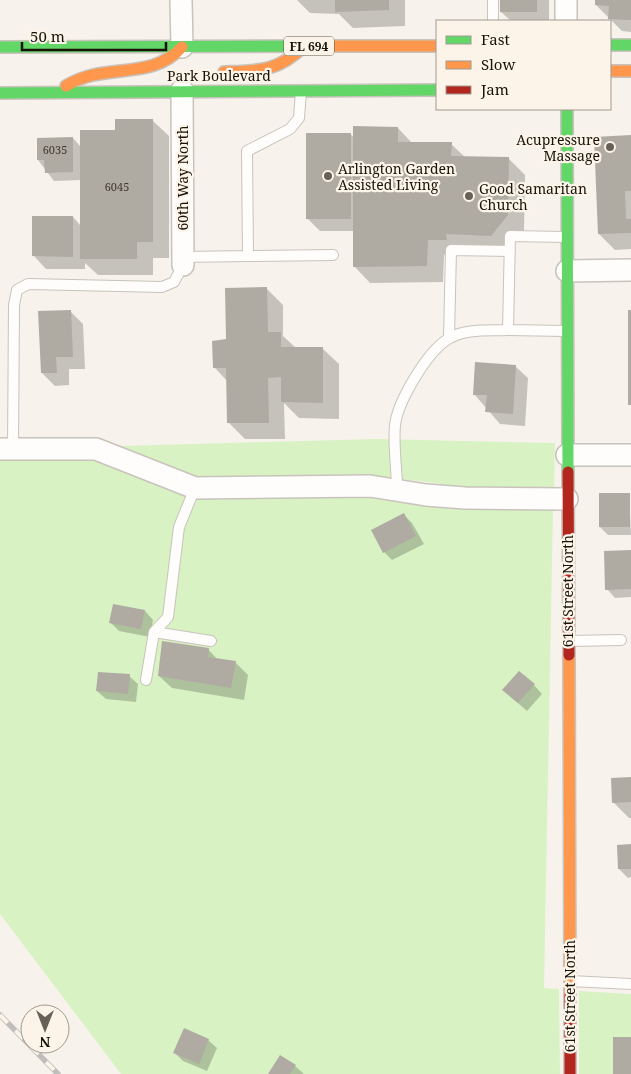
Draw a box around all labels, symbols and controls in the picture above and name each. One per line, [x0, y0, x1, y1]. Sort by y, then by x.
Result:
scale bar [22, 20, 166, 52]
legend [436, 20, 611, 110]
text: 50 m [30, 26, 65, 46]
text: Fast [481, 29, 510, 49]
road number: FL 694 [284, 36, 334, 56]
text: Slow [481, 54, 515, 74]
street label: Park Boulevard [167, 66, 271, 85]
text: Jam [480, 79, 509, 99]
street label: 60th Way North [173, 125, 192, 231]
place label: Acupressure Massage [516, 130, 600, 165]
marker: Acupressure Massage [604, 141, 616, 153]
house number: 6035 [43, 142, 67, 157]
place label: Arlington Garden Assisted Living [338, 159, 455, 194]
marker: Arlington Garden Assisted Living [322, 170, 334, 182]
house number: 6045 [105, 179, 129, 194]
place label: Good Samaritan Church [479, 179, 587, 214]
marker: Good Samaritan Church [463, 190, 475, 202]
street label: 61st Street North [558, 535, 577, 647]
street label: 61st Street North [560, 940, 579, 1052]
north arrow [20, 1004, 70, 1054]
text: N [39, 1033, 51, 1052]

